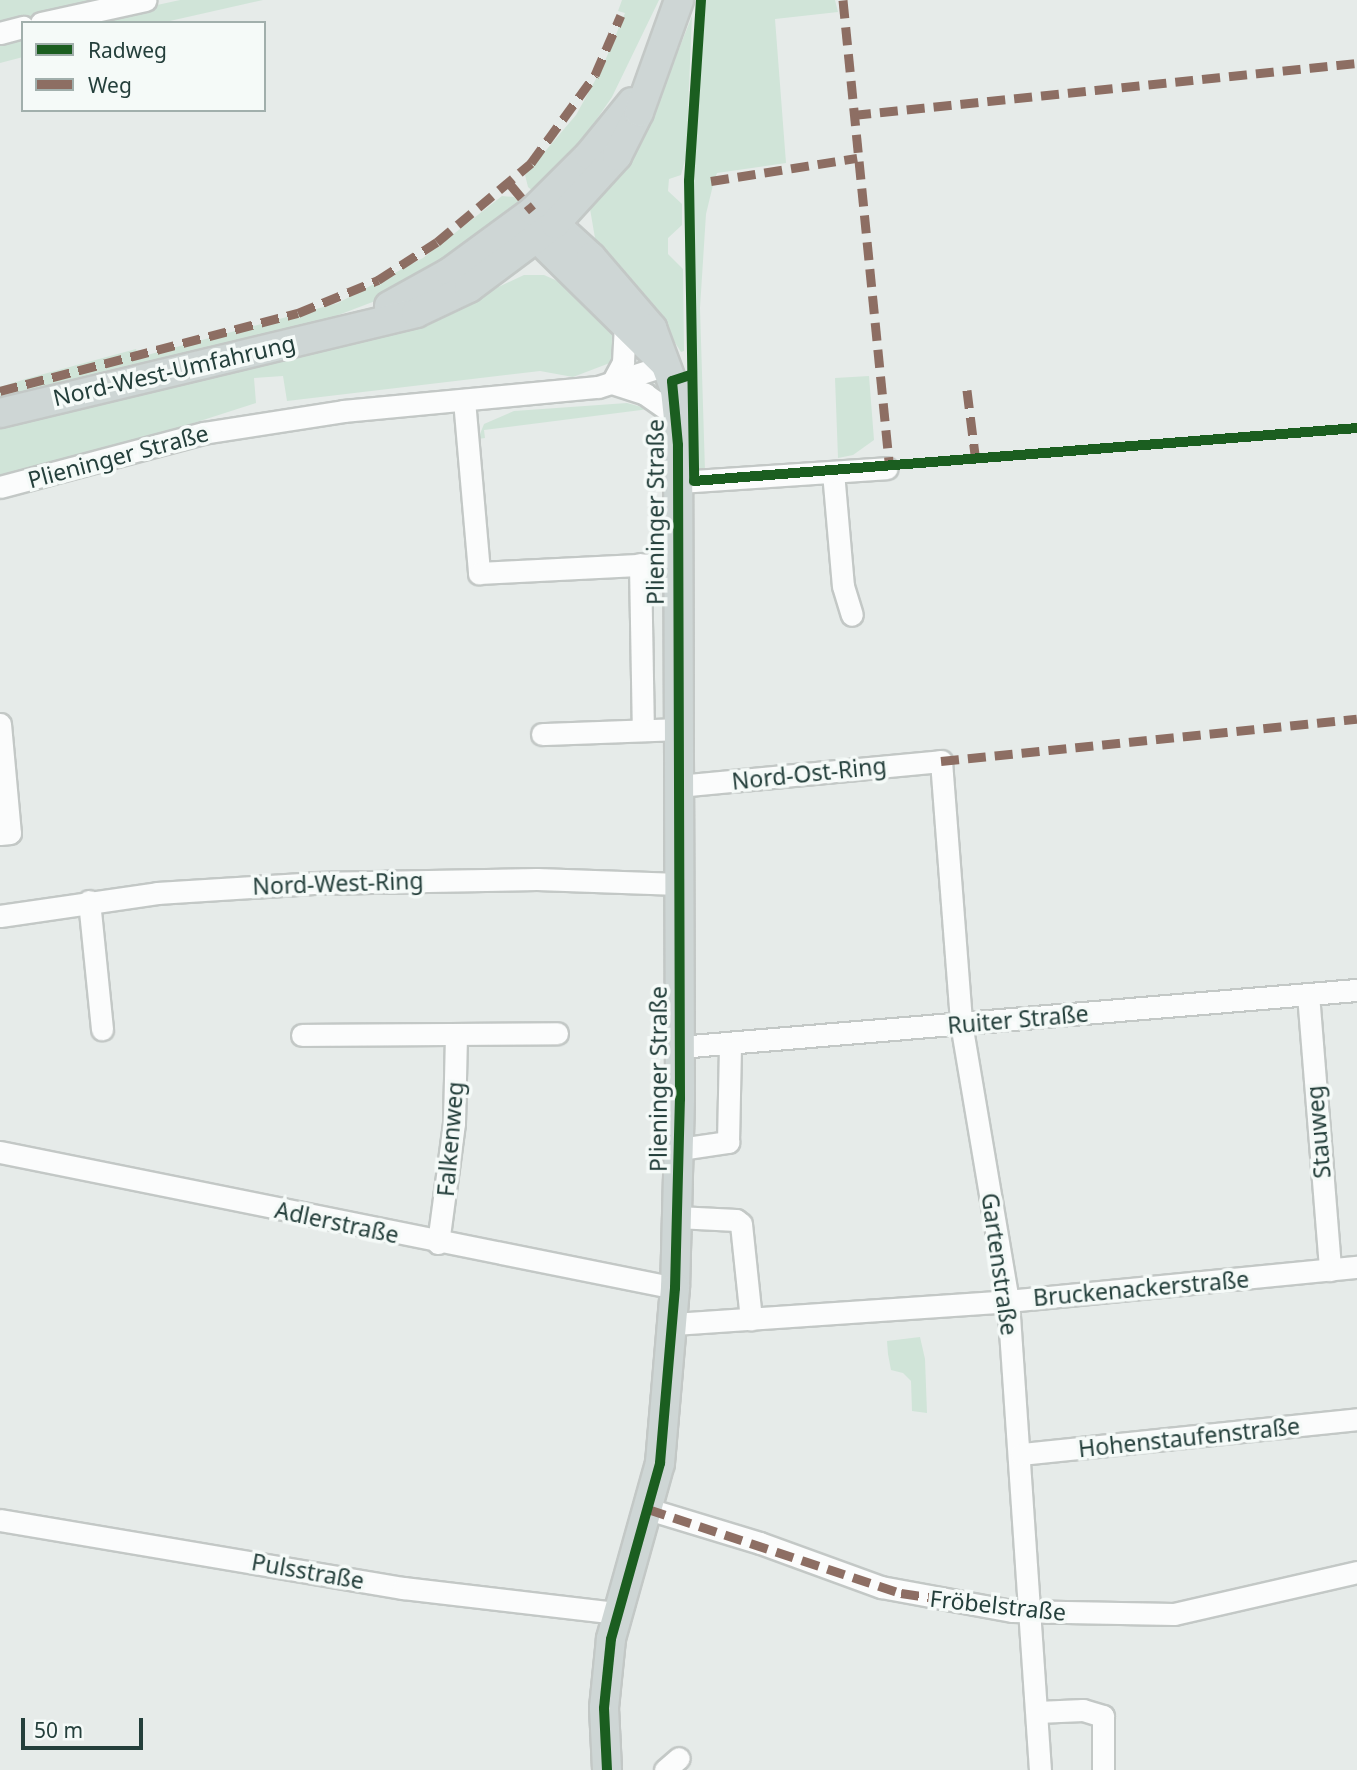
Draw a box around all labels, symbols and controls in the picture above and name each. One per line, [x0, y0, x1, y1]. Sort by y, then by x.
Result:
legend [21, 21, 266, 112]
text: Radweg [88, 36, 167, 64]
text: Weg [88, 71, 132, 99]
street label: Nord-West-Umfahrung [50, 329, 298, 411]
street label: Plieninger Straße [25, 419, 211, 493]
street label: Plieninger Straße [641, 419, 669, 605]
street label: Nord-Ost-Ring [730, 751, 888, 795]
street label: Nord-West-Ring [252, 866, 424, 900]
street label: Plieninger Straße [644, 986, 672, 1172]
street label: Ruiter Straße [946, 999, 1090, 1039]
street label: Falkenweg [431, 1080, 469, 1198]
street label: Stauweg [1300, 1084, 1336, 1180]
street label: Gartenstraße [976, 1191, 1024, 1337]
street label: Adlerstraße [273, 1195, 401, 1249]
street label: Bruckenackerstraße [1032, 1265, 1250, 1311]
street label: Hohenstaufenstraße [1077, 1412, 1301, 1462]
street label: Pulsstraße [250, 1548, 366, 1594]
street label: Fröbelstraße [929, 1584, 1067, 1626]
scale bar [24, 1704, 147, 1748]
text: 50 m [34, 1716, 83, 1744]

